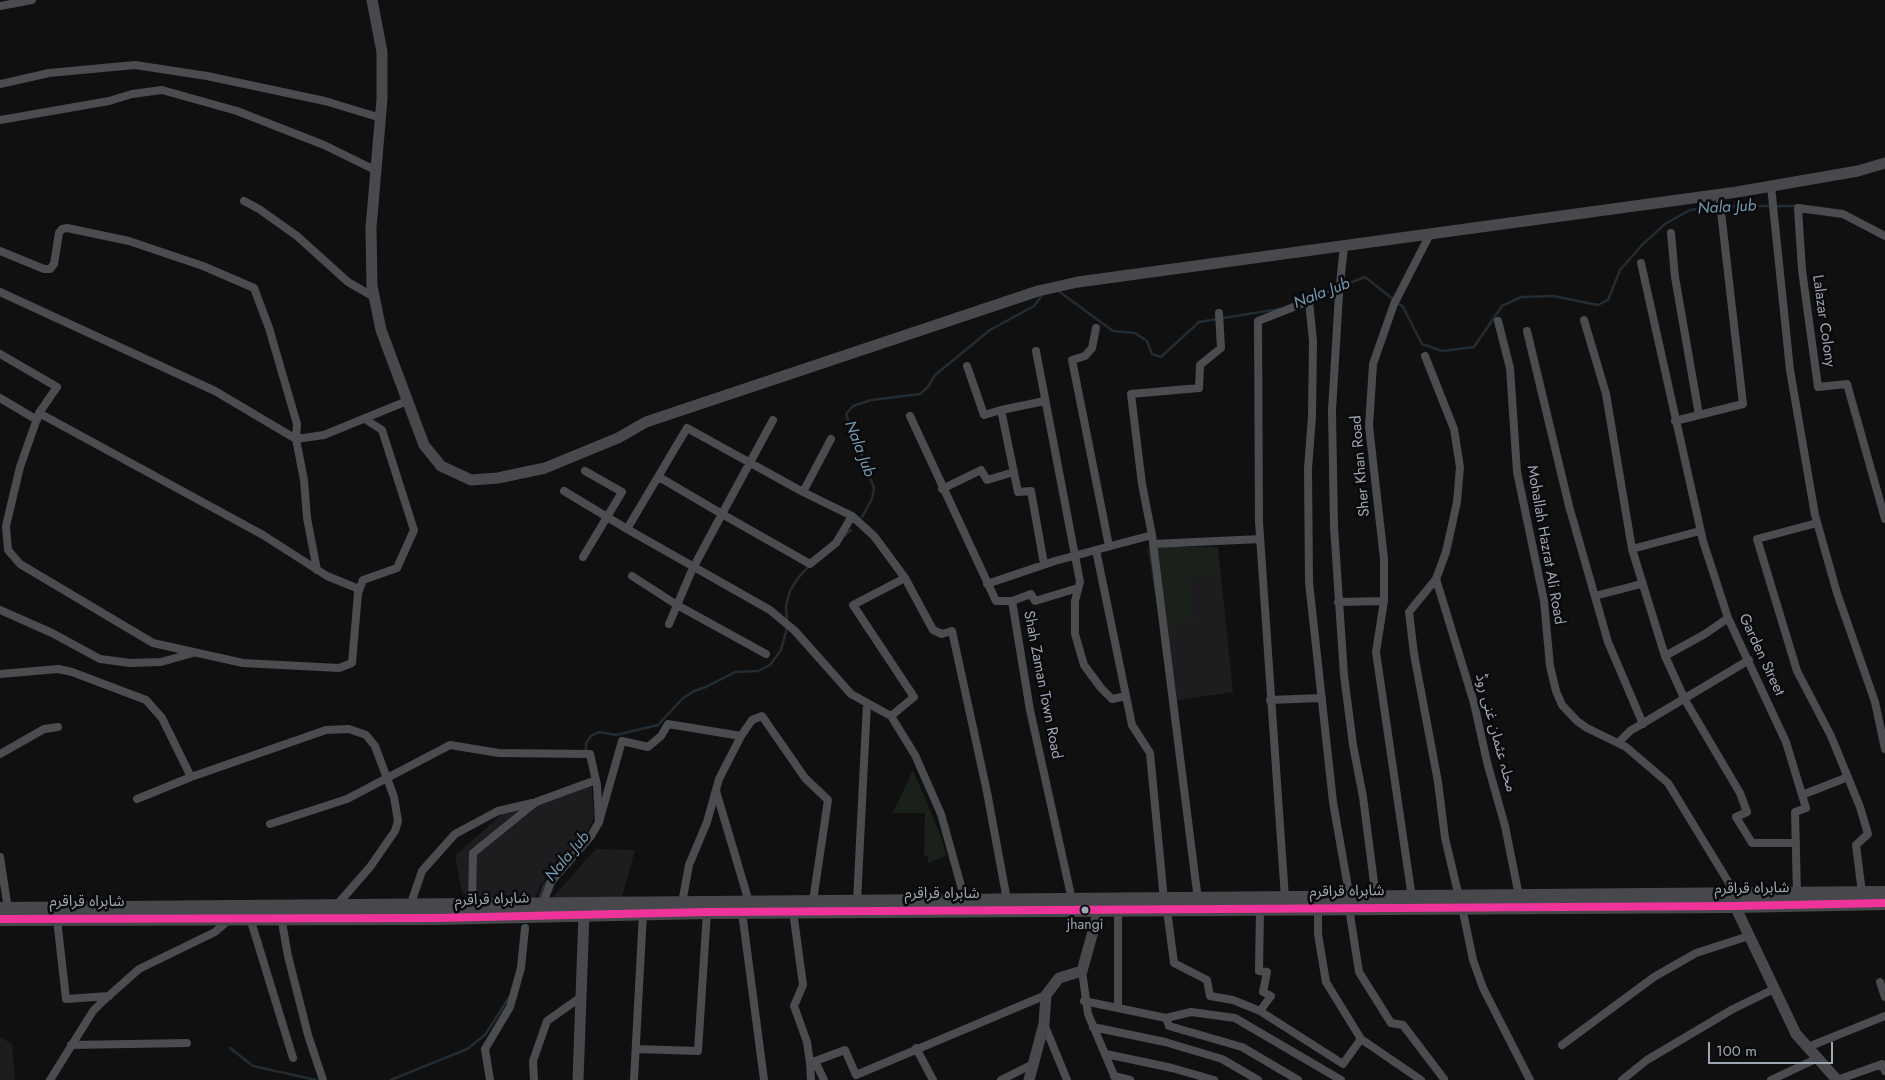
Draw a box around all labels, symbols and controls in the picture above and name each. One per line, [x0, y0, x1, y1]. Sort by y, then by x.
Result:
water label: Nala Jub [1697, 197, 1757, 219]
water label: Nala Jub [1291, 274, 1353, 314]
street label: Lalazar Colony [1808, 274, 1838, 368]
street label: Sher Khan Road [1348, 415, 1374, 517]
water label: Nala Jub [839, 418, 879, 480]
street label: Mohallah Hazrat Ali Road [1522, 464, 1568, 626]
street label: Shah Zaman Town Road [1019, 609, 1065, 761]
street label: Garden Street [1734, 611, 1788, 699]
street label: محلہ عثمان غنی روڈ [1470, 672, 1520, 794]
water label: Nala Jub [542, 828, 594, 886]
street label: شاہراہ قراقرم [1714, 879, 1790, 899]
street label: شاہراہ قراقرم [1309, 882, 1385, 902]
street label: شاہراہ قراقرم [904, 885, 980, 903]
street label: شاہراہ قراقرم [454, 890, 530, 910]
street label: شاہراہ قراقرم [49, 893, 125, 911]
marker: jhangi [1080, 905, 1090, 915]
place label: jhangi [1067, 918, 1103, 934]
scale bar [1710, 1032, 1835, 1064]
text: 100 m [1716, 1040, 1757, 1062]

